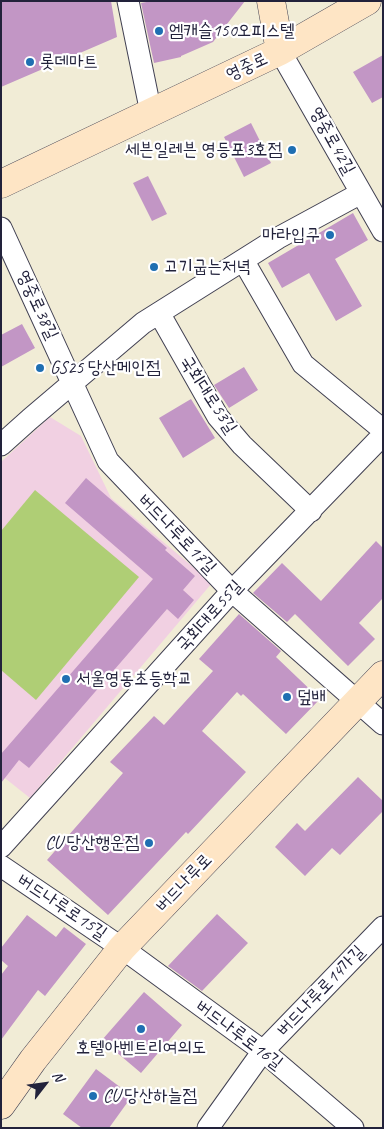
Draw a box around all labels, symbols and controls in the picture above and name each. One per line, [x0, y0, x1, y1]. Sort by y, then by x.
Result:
place label: 엠캐슬150오피스텔 [169, 20, 295, 42]
marker: 엠캐슬150오피스텔 [153, 25, 165, 37]
street label: 영중로 [223, 48, 271, 86]
place label: 롯데마트 [40, 51, 98, 73]
marker: 롯데마트 [24, 56, 36, 68]
street label: 영중로42길 [305, 103, 359, 179]
place label: 세븐일레븐 영등포3호점 [125, 139, 282, 161]
marker: 세븐일레븐 영등포3호점 [286, 144, 298, 156]
place label: 마라입구 [262, 224, 320, 246]
marker: 마라입구 [324, 229, 336, 241]
place label: 고기굽는저녁 [164, 256, 251, 278]
marker: 고기굽는저녁 [148, 261, 160, 273]
street label: 영중로38길 [12, 267, 62, 343]
street label: 국회대로53길 [175, 352, 241, 438]
place label: GS25 당산메인점 [50, 357, 160, 379]
marker: GS25 당산메인점 [34, 362, 46, 374]
street label: 버드나루로17길 [133, 489, 221, 579]
street label: 국회대로55길 [172, 576, 248, 656]
place label: 서울영동초등학교 [76, 668, 192, 690]
marker: 서울영동초등학교 [60, 673, 72, 685]
place label: 덮배 [297, 686, 326, 708]
marker: 덮배 [281, 691, 293, 703]
place label: CU 당산행운점 [45, 832, 139, 854]
marker: CU 당산행운점 [143, 837, 155, 849]
street label: 버드나루로 [151, 849, 217, 917]
street label: 버드나루로15길 [13, 869, 111, 945]
street label: 버드나루로14가길 [272, 941, 370, 1041]
street label: 버드나루로16길 [191, 995, 287, 1075]
marker: 호텔아벤트리여의도 [135, 1023, 147, 1035]
place label: 호텔아벤트리여의도 [76, 1037, 206, 1059]
north arrow [20, 1059, 70, 1109]
text: N [49, 1068, 68, 1084]
place label: CU 당산하늘점 [103, 1085, 197, 1107]
marker: CU 당산하늘점 [87, 1090, 99, 1102]

